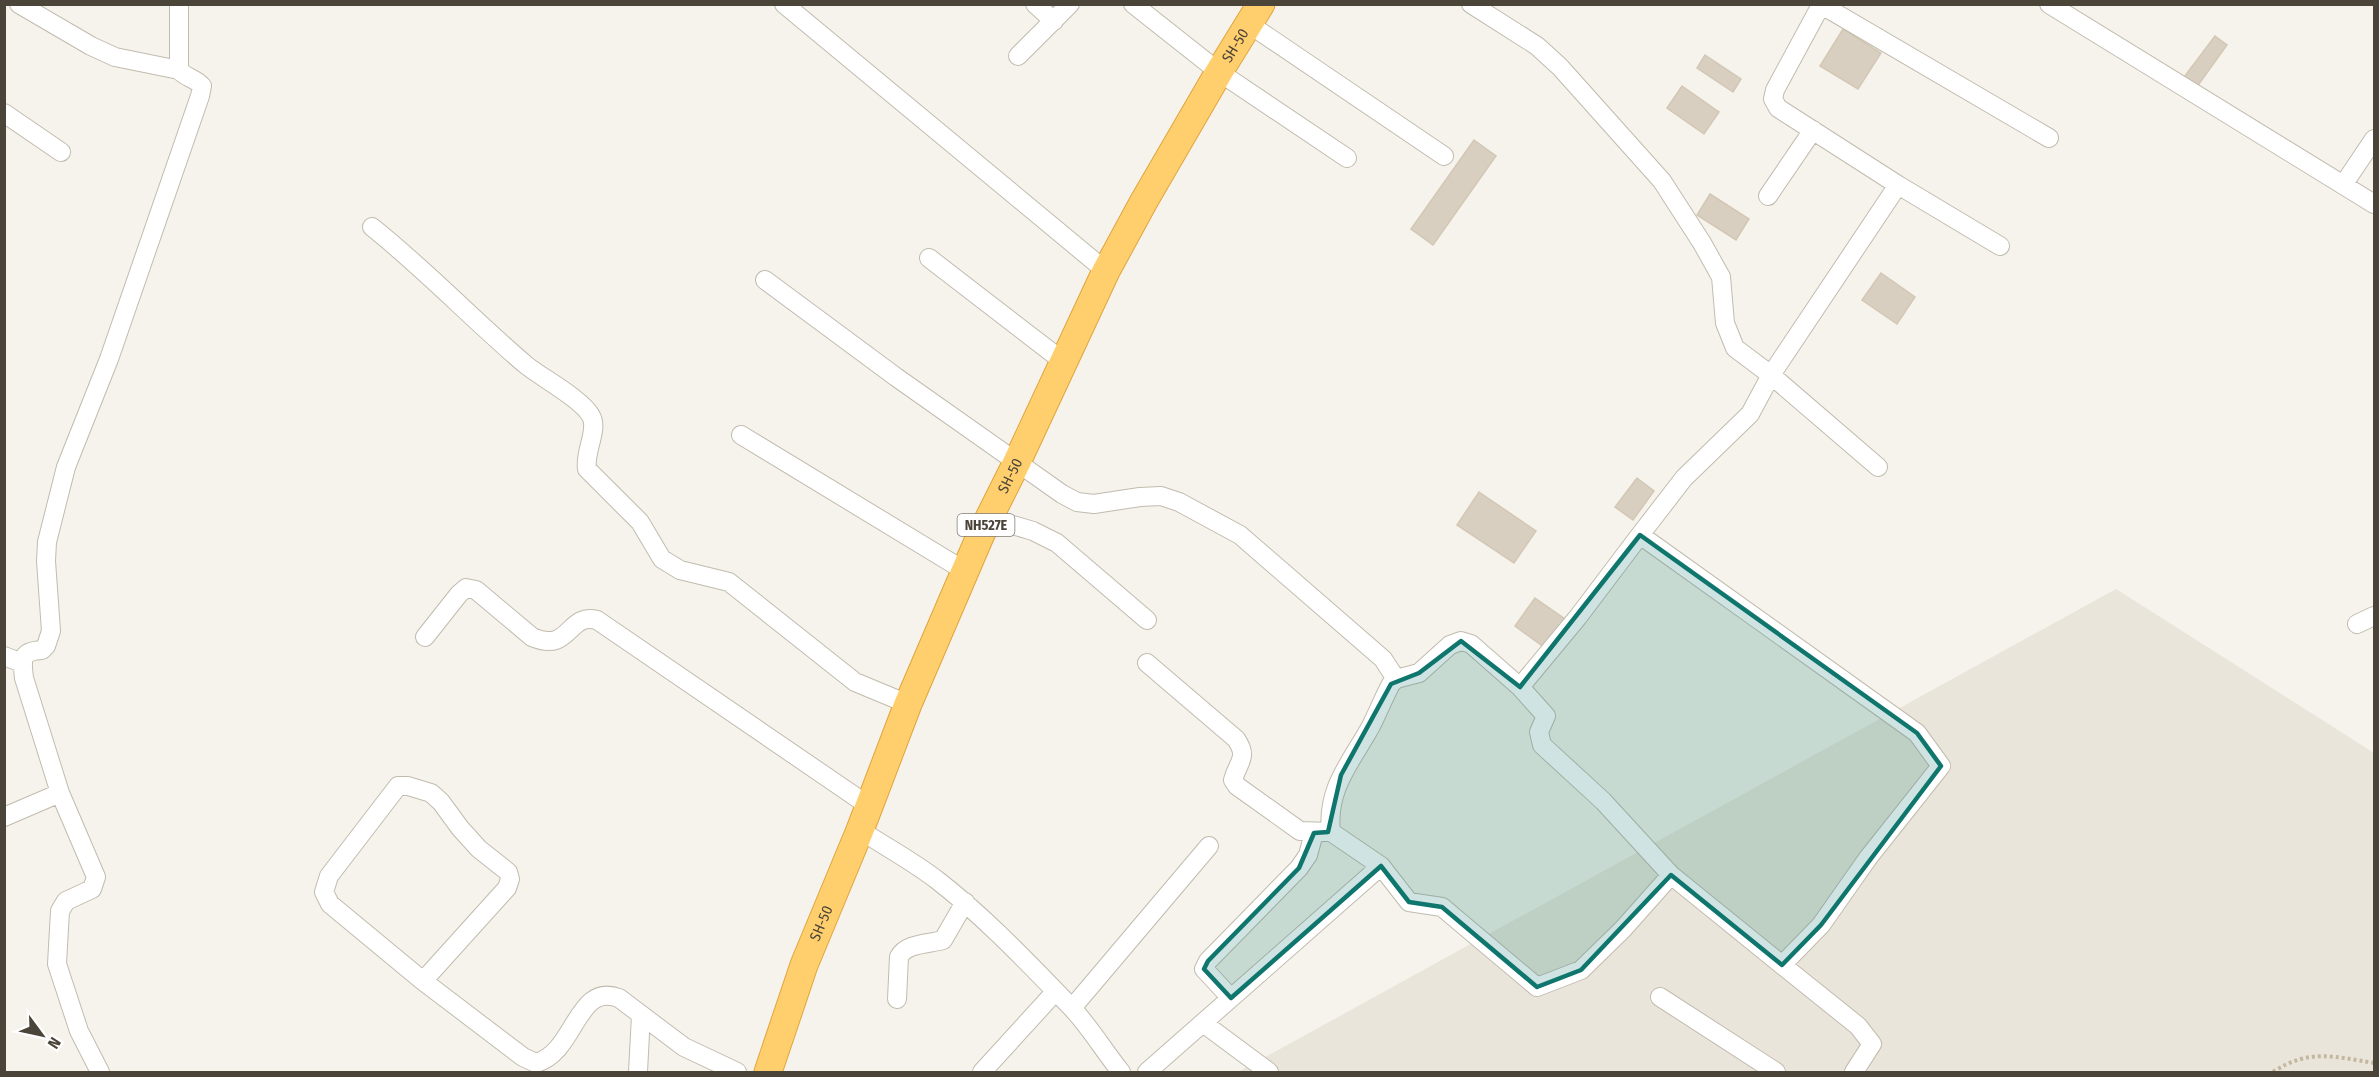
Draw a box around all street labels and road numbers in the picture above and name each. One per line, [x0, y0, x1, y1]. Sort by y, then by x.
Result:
street label: SH-50 [1218, 25, 1253, 66]
street label: SH-50 [994, 456, 1026, 496]
road number: NH527E [958, 514, 1014, 536]
street label: SH-50 [806, 903, 837, 944]

